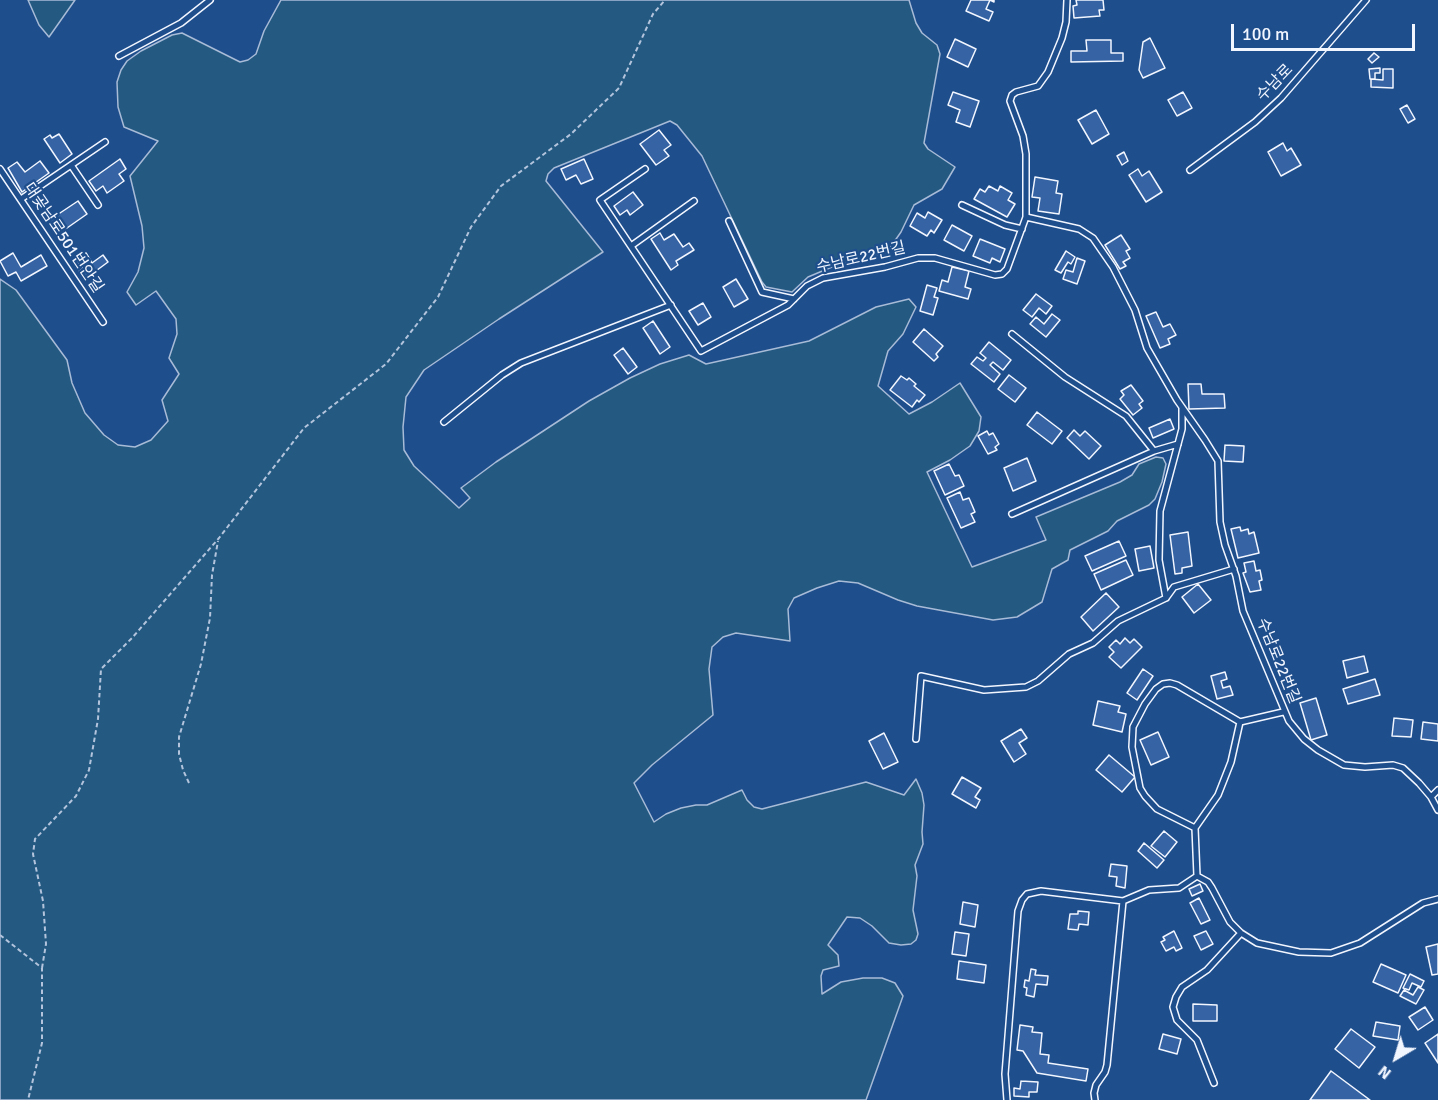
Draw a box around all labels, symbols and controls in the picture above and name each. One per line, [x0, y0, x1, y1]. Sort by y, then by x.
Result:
scale bar [1234, 12, 1418, 50]
text: 100 m [1242, 23, 1289, 45]
street label: 수남로 [1253, 60, 1297, 106]
street label: 대곶남로501번안길 [19, 179, 107, 297]
street label: 수남로22번길 [815, 238, 907, 278]
street label: 수남로22번길 [1252, 615, 1304, 707]
north arrow [1366, 1028, 1426, 1088]
text: N [1374, 1061, 1395, 1083]

